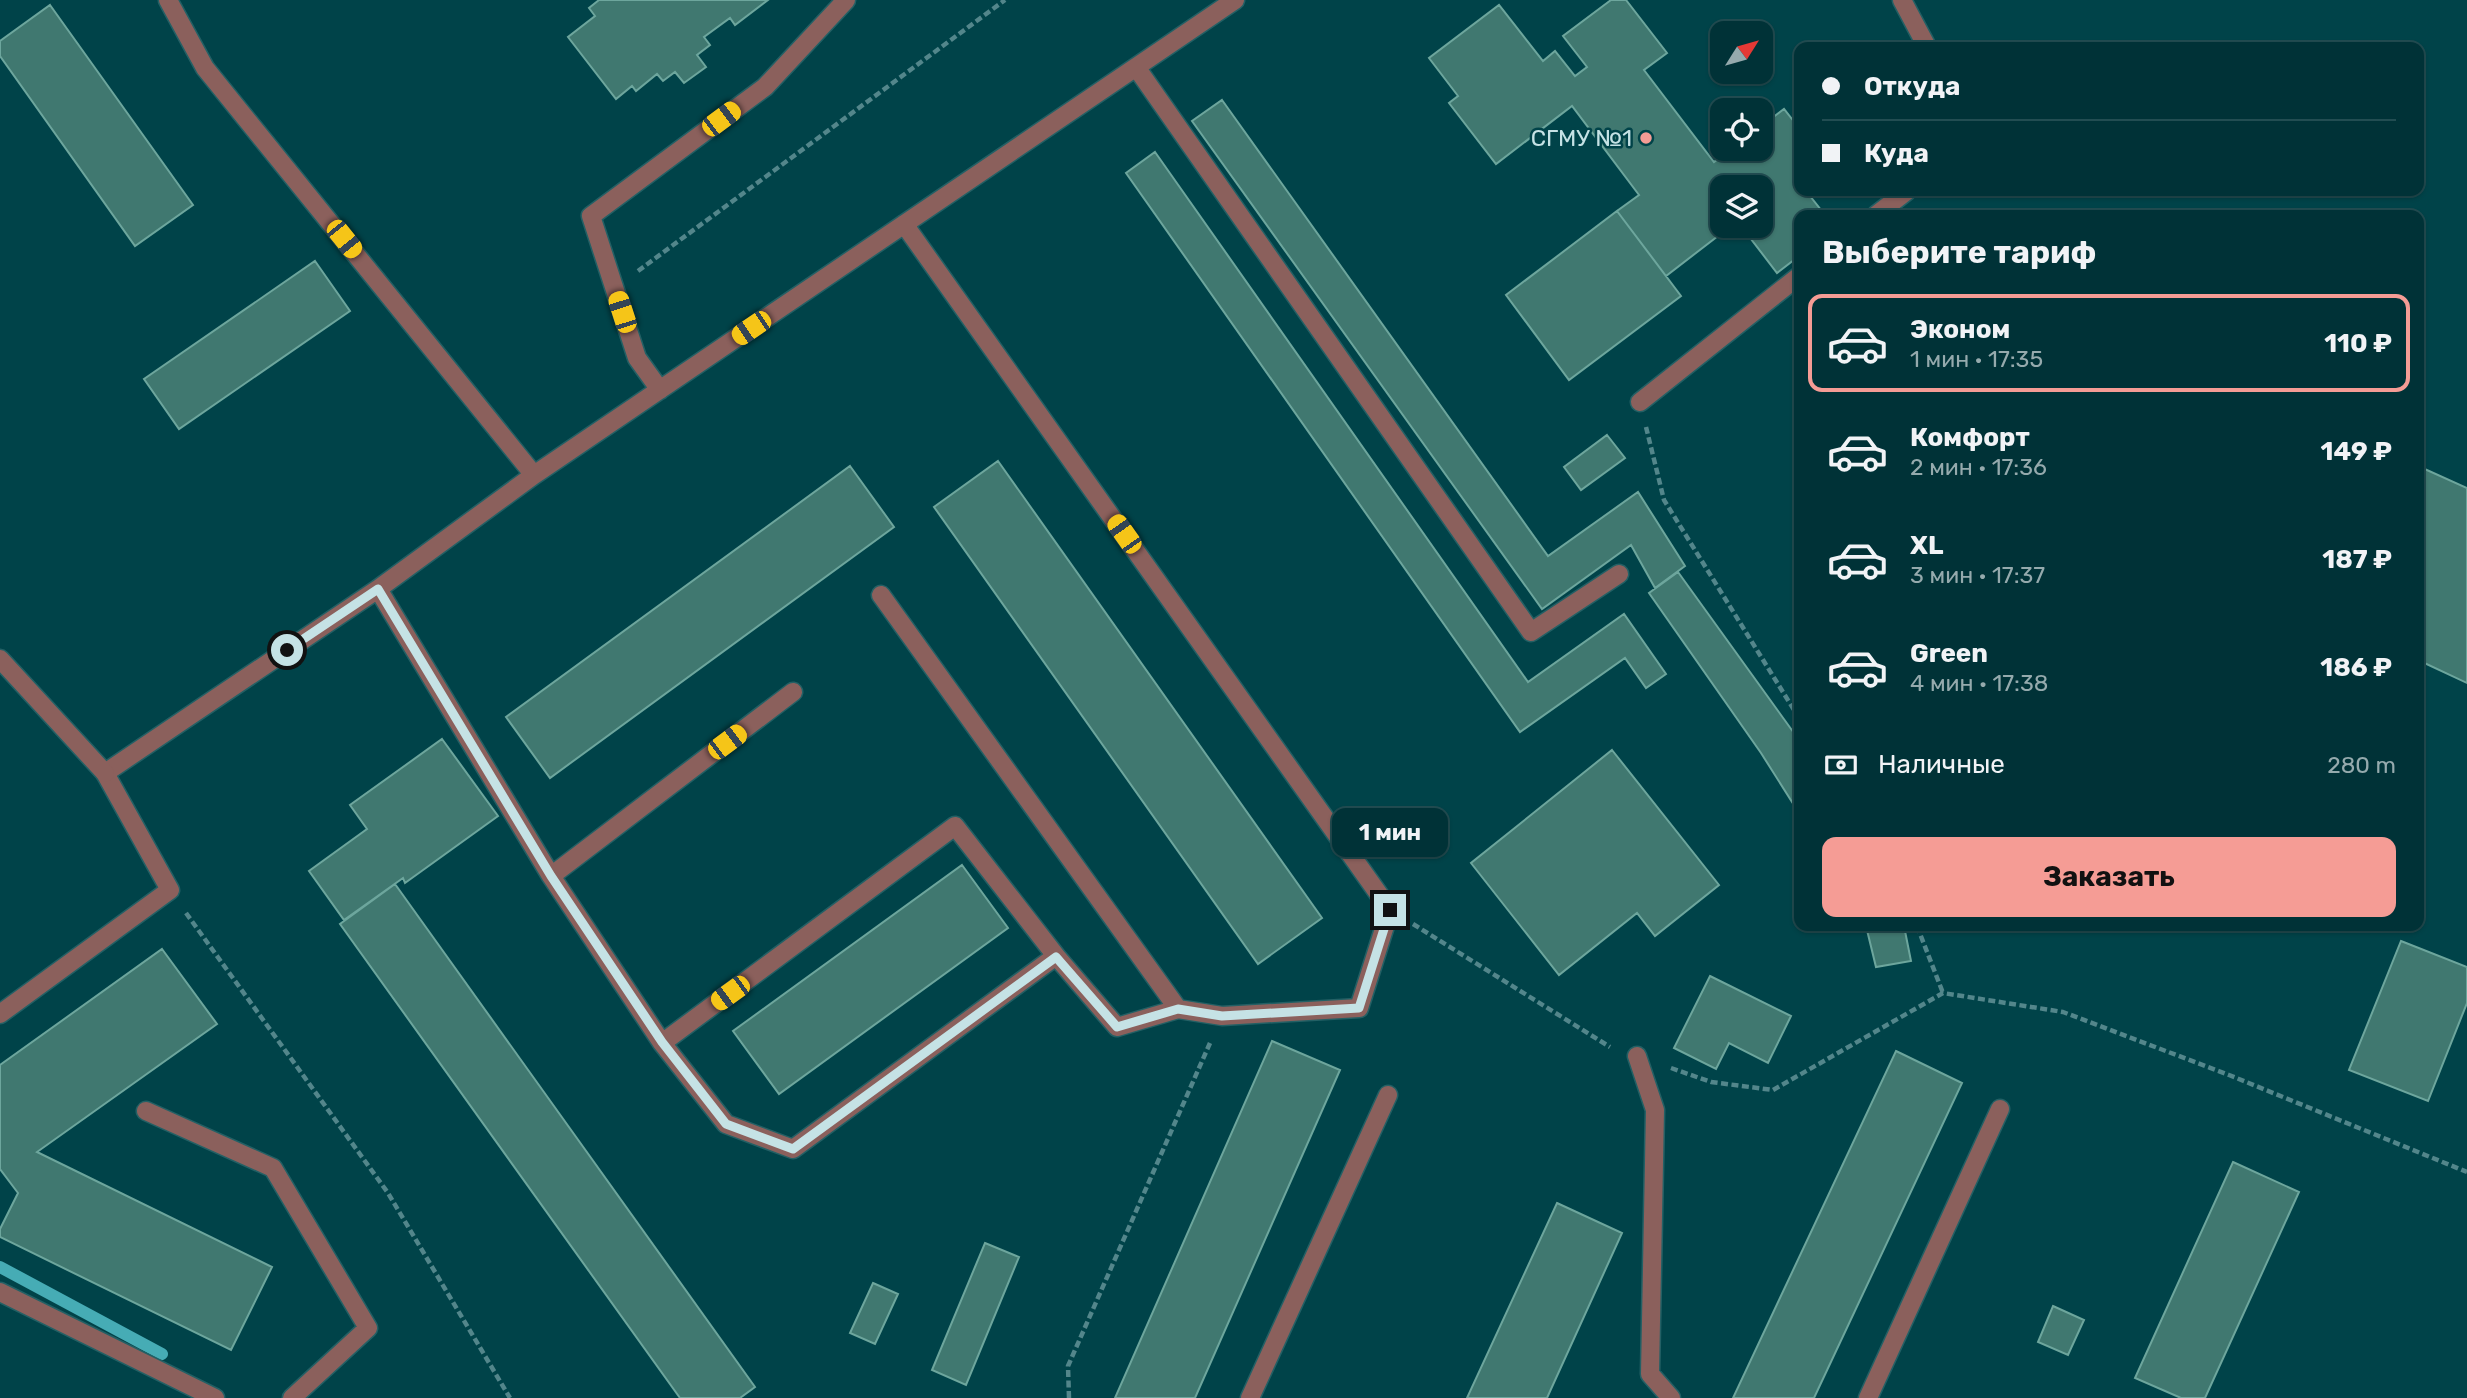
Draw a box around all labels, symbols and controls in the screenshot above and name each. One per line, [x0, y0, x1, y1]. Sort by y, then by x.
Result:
north arrow [1710, 21, 1773, 84]
map controls [1710, 21, 1773, 238]
text: Откуда [1864, 71, 1960, 102]
car [698, 98, 745, 140]
button: locate [1710, 98, 1773, 161]
place label: СГМУ №1 [1531, 124, 1632, 152]
marker: СГМУ №1 [1638, 130, 1654, 146]
text: Куда [1864, 138, 1929, 169]
button: layers [1710, 175, 1773, 238]
car [323, 216, 366, 262]
text: Выберите тариф [1822, 233, 2096, 271]
car [606, 289, 639, 335]
car [728, 308, 775, 348]
icon: car [1826, 312, 1889, 375]
text: Эконом [1910, 314, 2010, 345]
text: 110 ₽ [2324, 328, 2392, 359]
text: 1 мин · 17:35 [1910, 345, 2043, 373]
icon: car [1826, 420, 1889, 483]
text: Комфорт [1910, 422, 2030, 453]
text: 149 ₽ [2320, 436, 2392, 467]
text: 2 мин · 17:36 [1910, 453, 2047, 481]
car [1104, 511, 1145, 557]
icon: car [1826, 528, 1889, 591]
text: XL [1910, 530, 1943, 561]
text: 187 ₽ [2322, 544, 2392, 575]
text: 3 мин · 17:37 [1910, 561, 2045, 589]
route start [271, 634, 303, 666]
icon: car [1826, 636, 1889, 699]
text: Green [1910, 638, 1988, 669]
text: 186 ₽ [2320, 652, 2392, 683]
text: 4 мин · 17:38 [1910, 669, 2048, 697]
car [704, 721, 751, 763]
icon: cash [1822, 746, 1860, 784]
text: Наличные [1878, 749, 2005, 780]
text: 280 m [2327, 751, 2396, 779]
callout: 1 мин [1332, 808, 1448, 858]
text: 1 мин [1359, 818, 1421, 846]
button: Заказать [1822, 837, 2396, 917]
route end [1374, 894, 1406, 926]
car [707, 972, 754, 1014]

